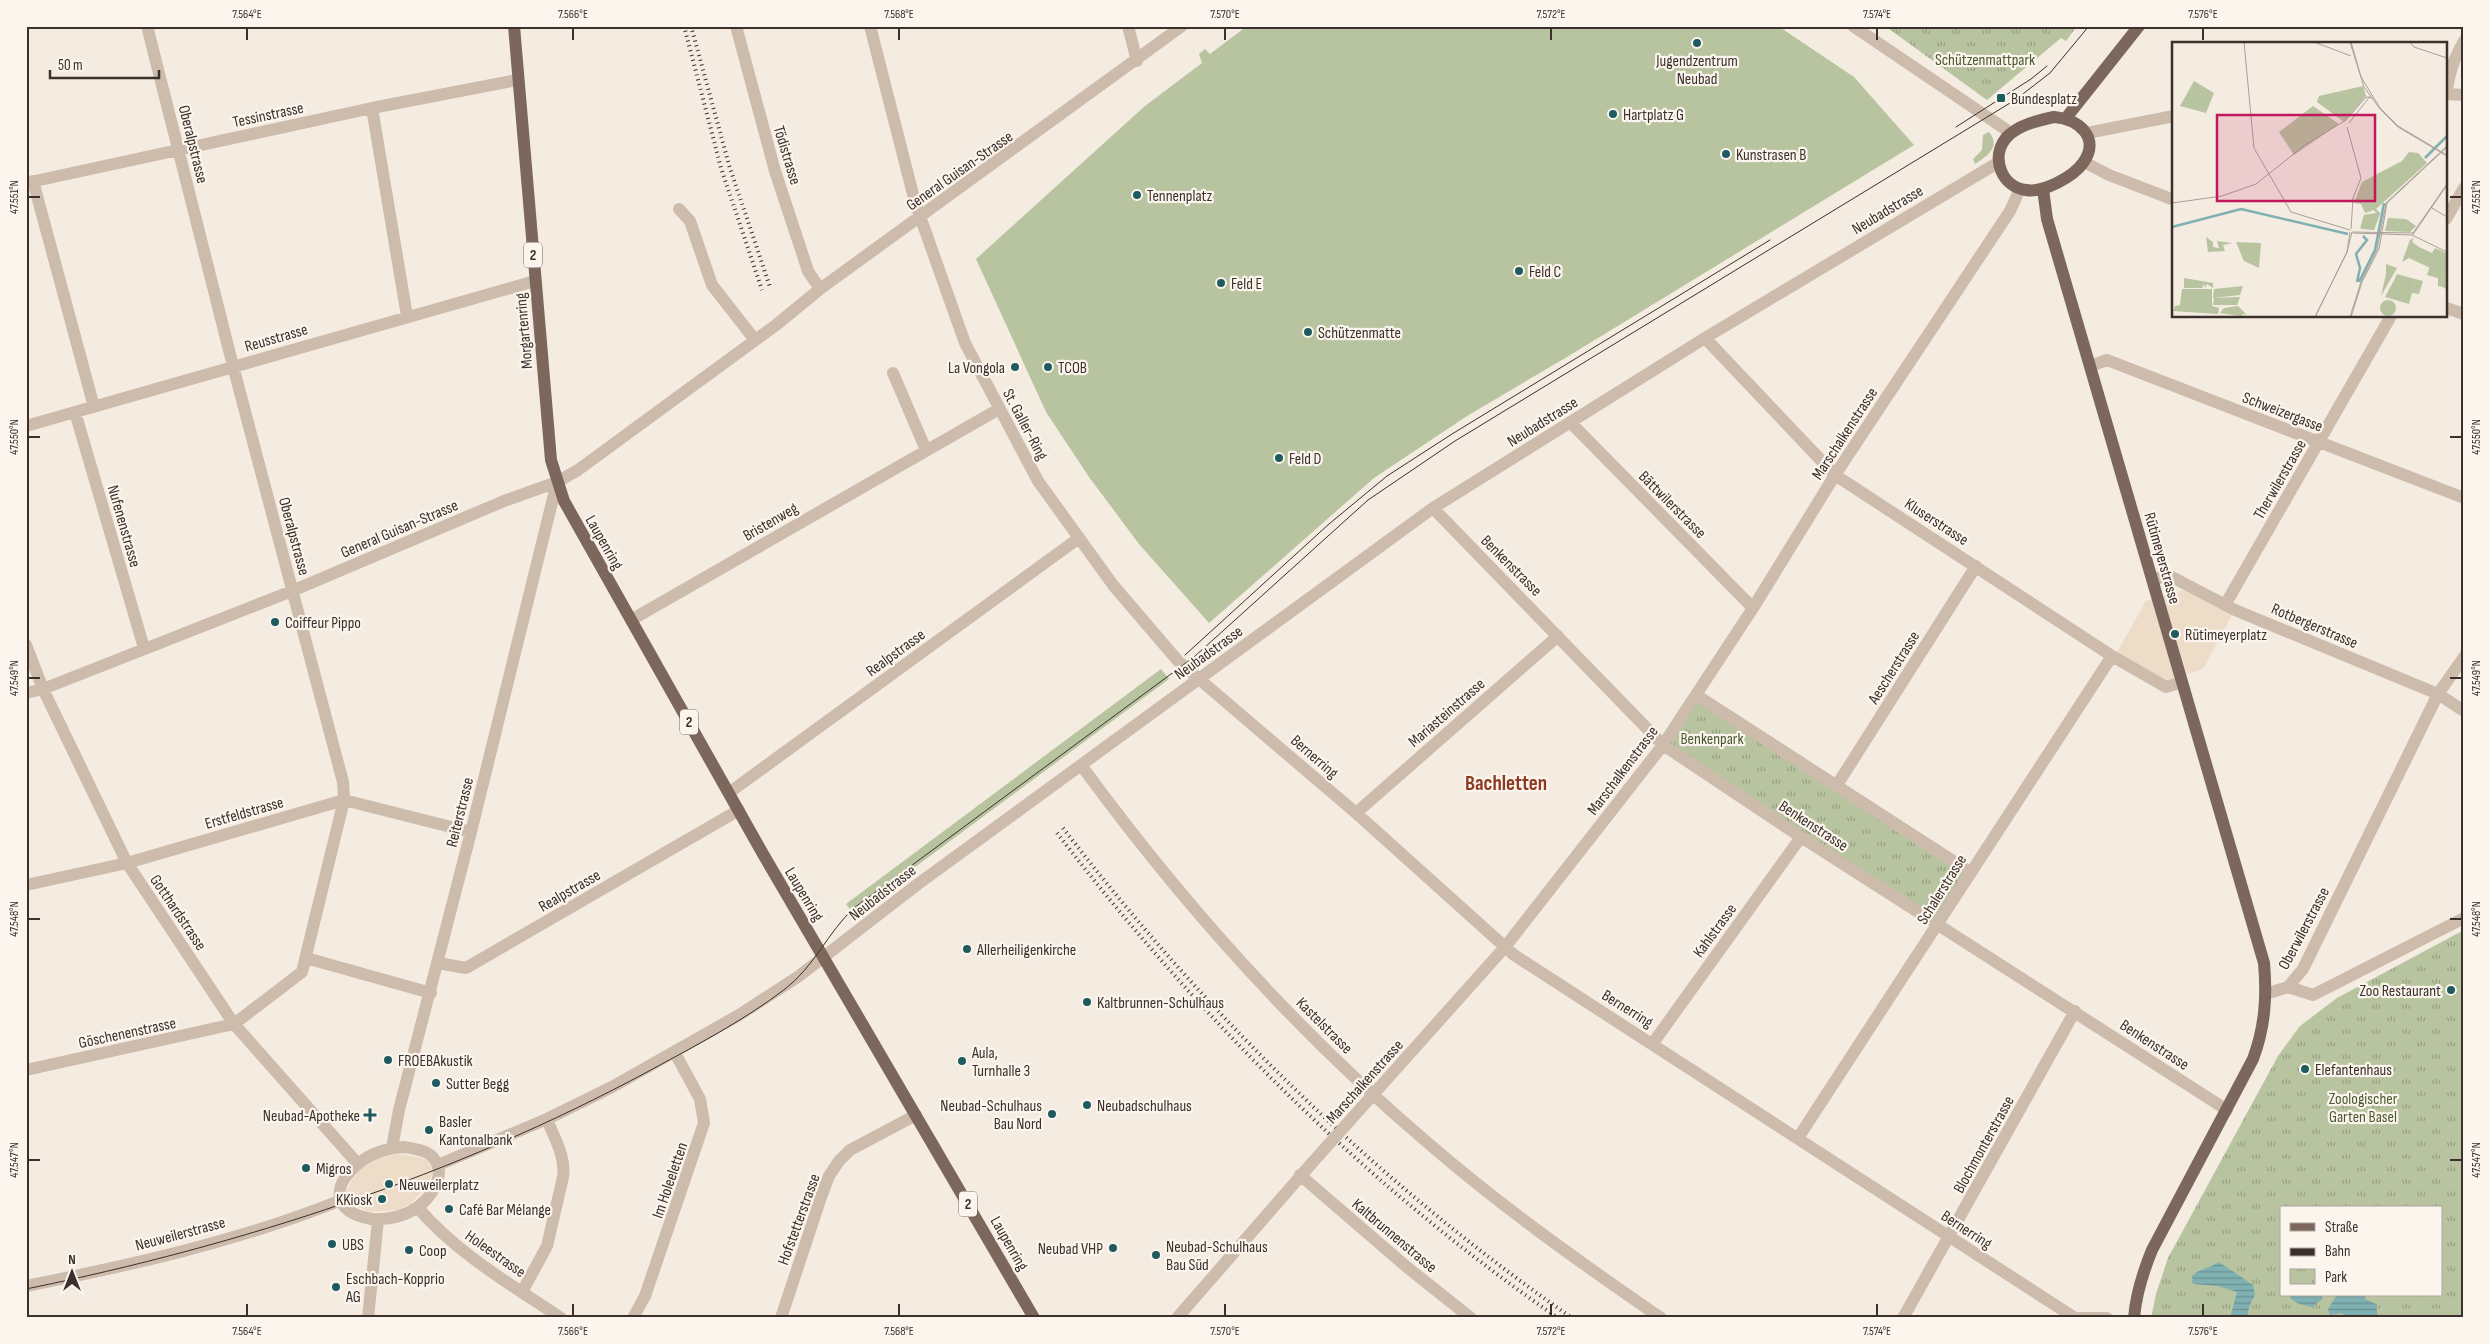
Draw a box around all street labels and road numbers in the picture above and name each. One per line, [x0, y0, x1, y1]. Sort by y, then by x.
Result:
street label: Tessinstrasse [231, 99, 305, 132]
street label: Oberalpstrasse [174, 103, 211, 185]
street label: Tödistrasse [769, 124, 805, 187]
street label: General Guisan-Strasse [903, 127, 1017, 215]
street label: Neubadstrasse [1849, 182, 1927, 239]
road number: 2 [524, 242, 542, 268]
street label: Morgartenring [512, 292, 537, 370]
street label: Reusstrasse [243, 320, 310, 356]
street label: Marschalkenstrasse [1808, 384, 1882, 484]
street label: St. Galler-Ring [998, 386, 1051, 464]
street label: Schweizergasse [2240, 388, 2325, 436]
street label: Neubadstrasse [1504, 393, 1582, 451]
street label: Therwilerstrasse [2250, 436, 2311, 523]
street label: Bättwilerstrasse [1634, 467, 1710, 543]
street label: Nufenenstrasse [103, 483, 144, 570]
street label: Oberalpstrasse [274, 495, 313, 577]
street label: Kluserstrasse [1901, 495, 1972, 550]
street label: General Guisan-Strasse [338, 496, 461, 563]
street label: Bristenweg [740, 499, 802, 546]
street label: Rütimeyerstrasse [2139, 511, 2184, 606]
street label: Laupenring [581, 512, 627, 573]
street label: Benkenstrasse [1477, 532, 1545, 600]
street label: Rotbergerstrasse [2268, 600, 2360, 653]
street label: Neubadstrasse [1171, 622, 1247, 684]
street label: Realpstrasse [863, 625, 929, 681]
street label: Aescherstrasse [1864, 628, 1924, 709]
street label: Mariasteinstrasse [1405, 675, 1489, 751]
road number: 2 [680, 710, 698, 734]
street label: Marschalkenstrasse [1584, 723, 1663, 819]
street label: Bernerring [1286, 731, 1342, 783]
street label: Reiterstrasse [443, 776, 478, 849]
street label: Erstfeldstrasse [203, 793, 286, 834]
street label: Benkenstrasse [1775, 797, 1851, 856]
street label: Schalerstrasse [1913, 851, 1971, 928]
street label: Neubadstrasse [846, 861, 920, 925]
street label: Laupenring [780, 864, 827, 925]
street label: Realpstrasse [535, 866, 604, 917]
street label: Gotthardstrasse [145, 871, 210, 954]
street label: Oberwilerstrasse [2275, 884, 2334, 973]
street label: Kahlstrasse [1689, 900, 1741, 962]
street label: Bernerring [1598, 986, 1656, 1032]
street label: Kastelstrasse [1292, 994, 1356, 1058]
street label: Göschenenstrasse [77, 1014, 178, 1053]
street label: Benkenstrasse [2116, 1016, 2192, 1075]
street label: Marschalkenstrasse [1323, 1036, 1408, 1128]
street label: Blochmonterstrasse [1950, 1093, 2019, 1197]
street label: Im Holeeletten [649, 1140, 692, 1221]
street label: Hofstetterstrasse [774, 1171, 825, 1268]
road number: 2 [959, 1192, 977, 1216]
street label: Kaltbrunnenstrasse [1348, 1195, 1440, 1277]
street label: Bernerring [1937, 1207, 1995, 1254]
street label: Neuweilerstrasse [133, 1213, 227, 1256]
street label: Laupenring [986, 1213, 1032, 1274]
street label: Holeestrasse [461, 1227, 529, 1282]

